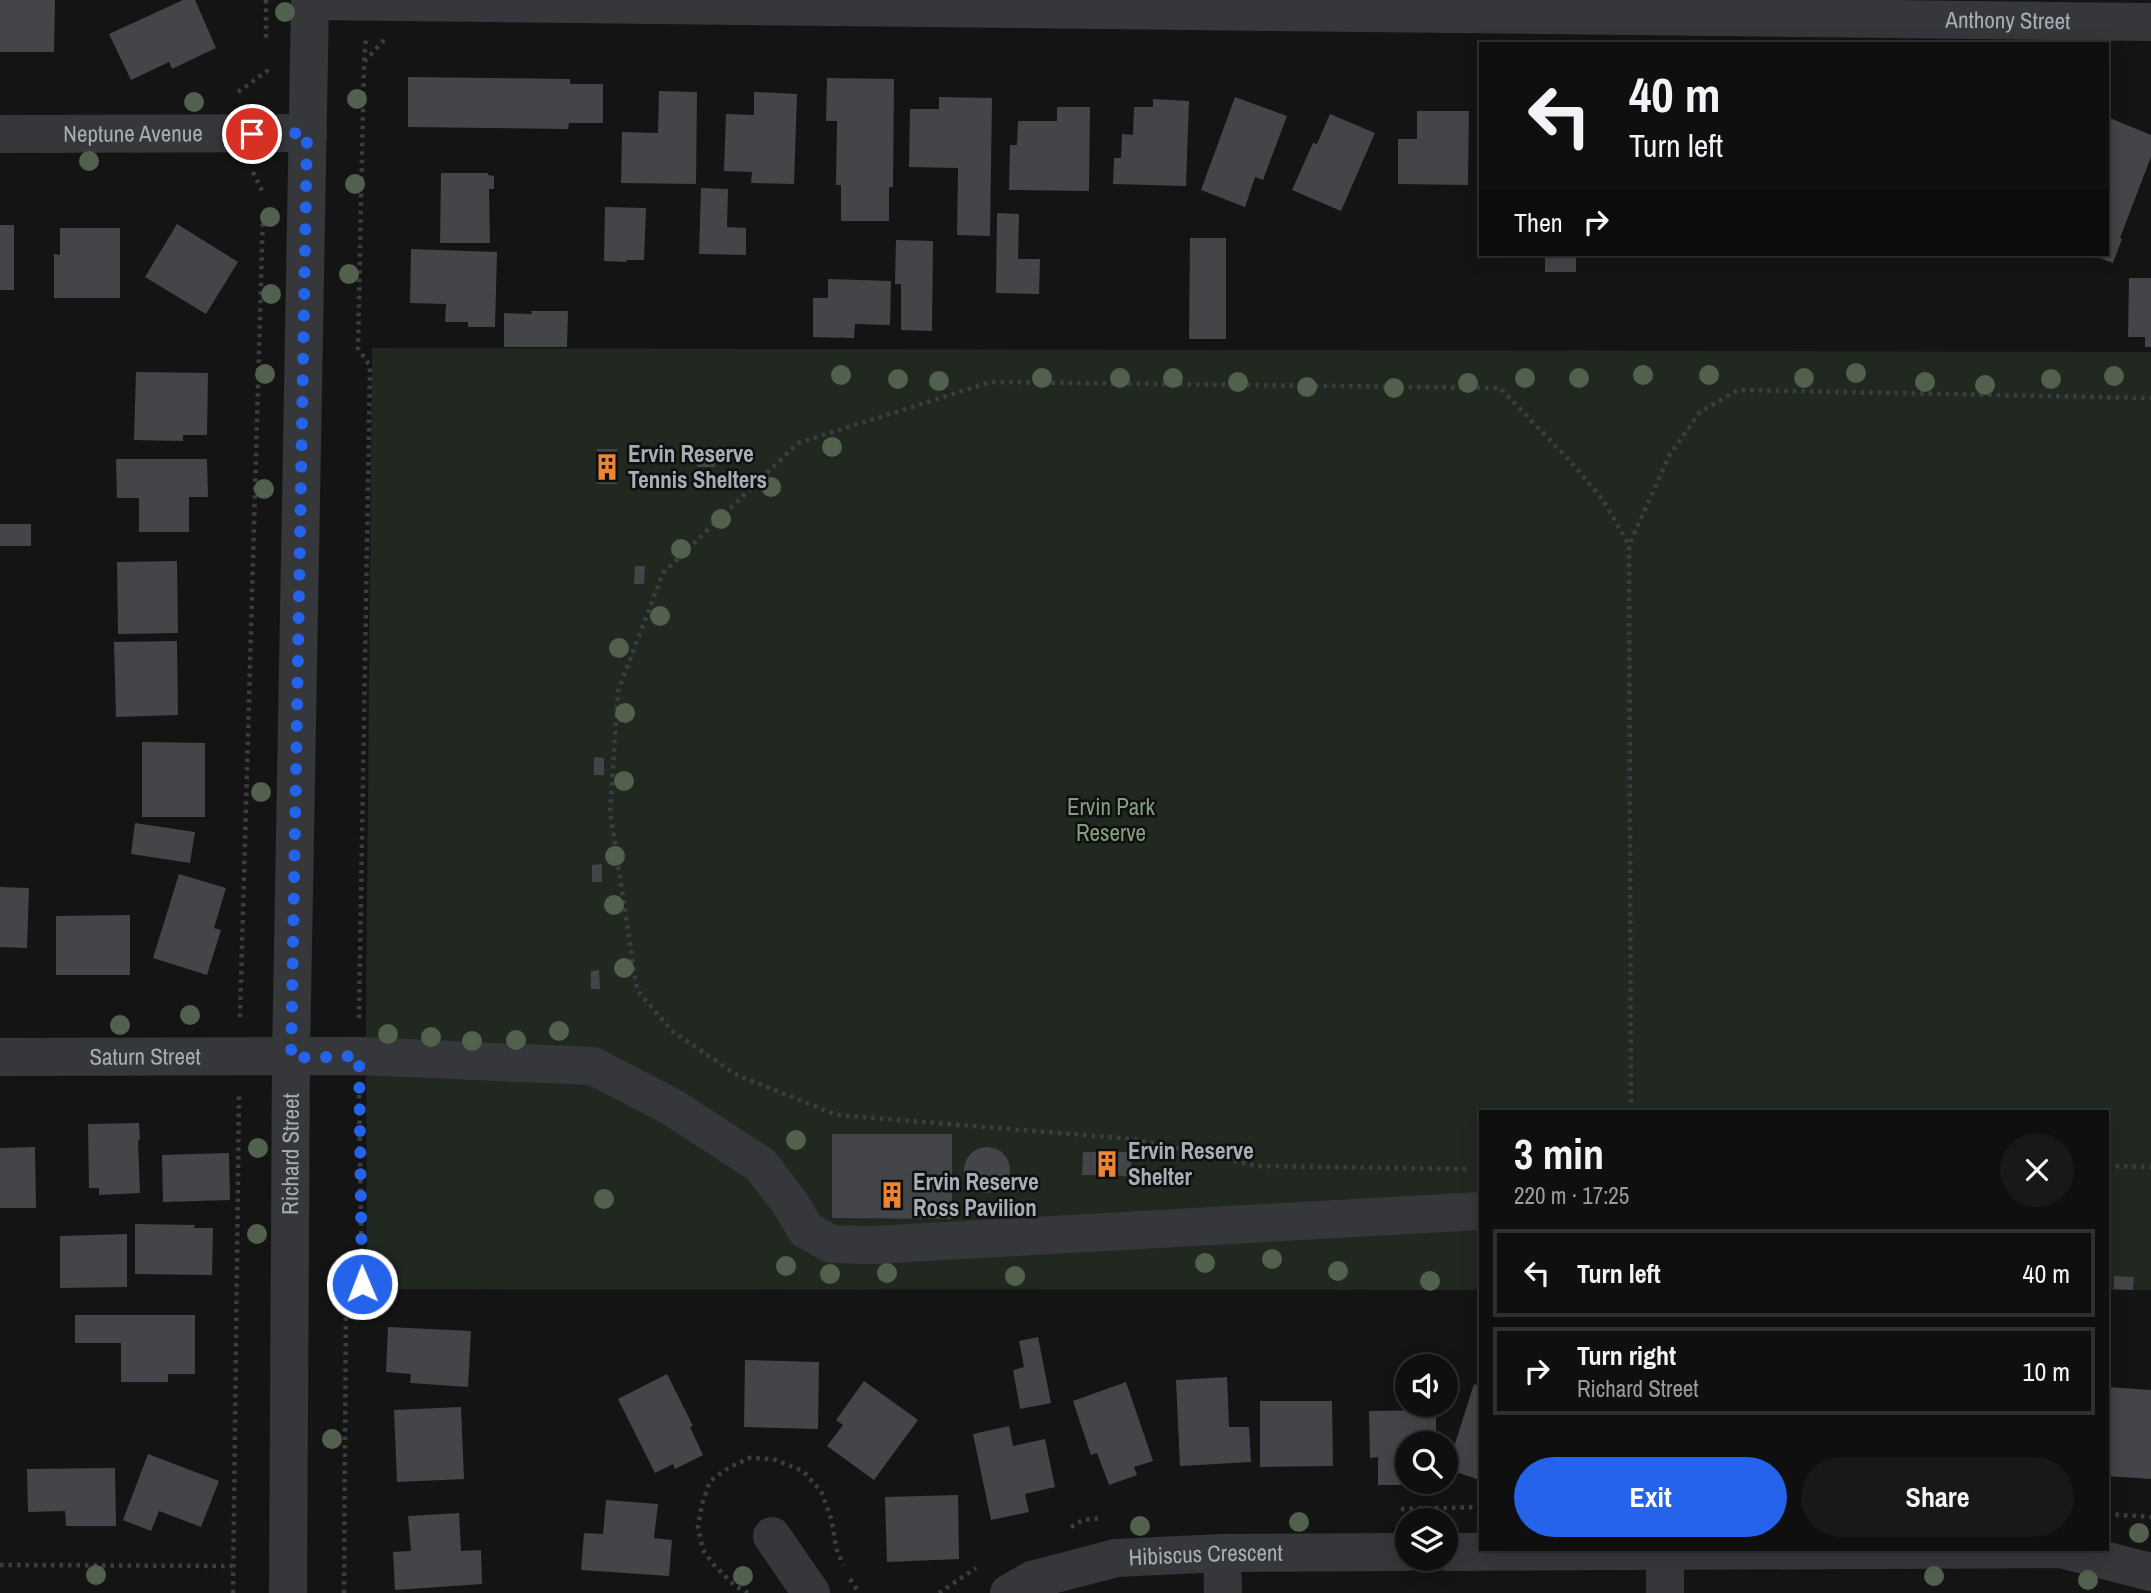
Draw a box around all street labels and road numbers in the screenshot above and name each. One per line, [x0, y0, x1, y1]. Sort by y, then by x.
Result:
street label: Anthony Street [1944, 4, 2071, 36]
street label: Neptune Avenue [63, 117, 203, 149]
street label: Saturn Street [89, 1040, 201, 1072]
street label: Richard Street [274, 1093, 306, 1215]
street label: Hibiscus Crescent [1128, 1537, 1283, 1572]

